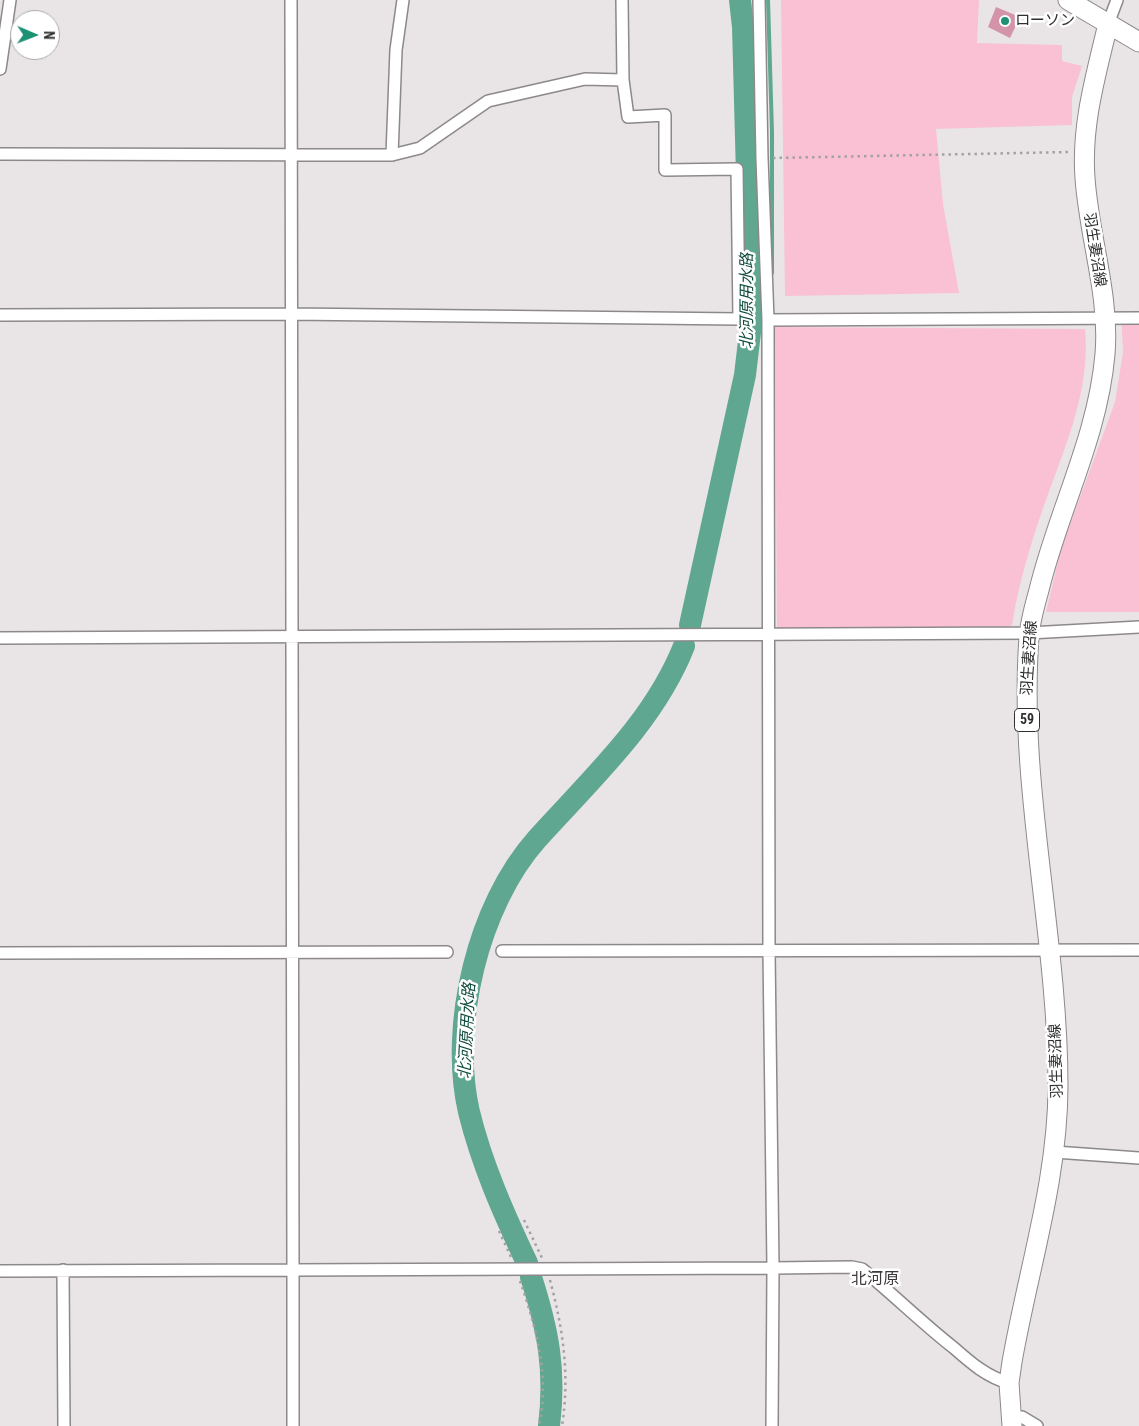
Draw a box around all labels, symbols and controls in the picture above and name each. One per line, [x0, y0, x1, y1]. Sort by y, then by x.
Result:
north arrow [10, 10, 60, 60]
place label: ローソン [1015, 12, 1075, 30]
marker: ローソン [999, 15, 1011, 27]
text: N [41, 31, 57, 40]
street label: 羽生妻沼線 [1079, 212, 1109, 288]
water label: 北河原用水路 [738, 253, 758, 349]
street label: 羽生妻沼線 [1018, 620, 1042, 696]
road number: 59 [1014, 708, 1040, 732]
water label: 北河原用水路 [456, 983, 480, 1079]
street label: 羽生妻沼線 [1047, 1023, 1067, 1099]
district label: 北河原 [851, 1270, 899, 1290]

